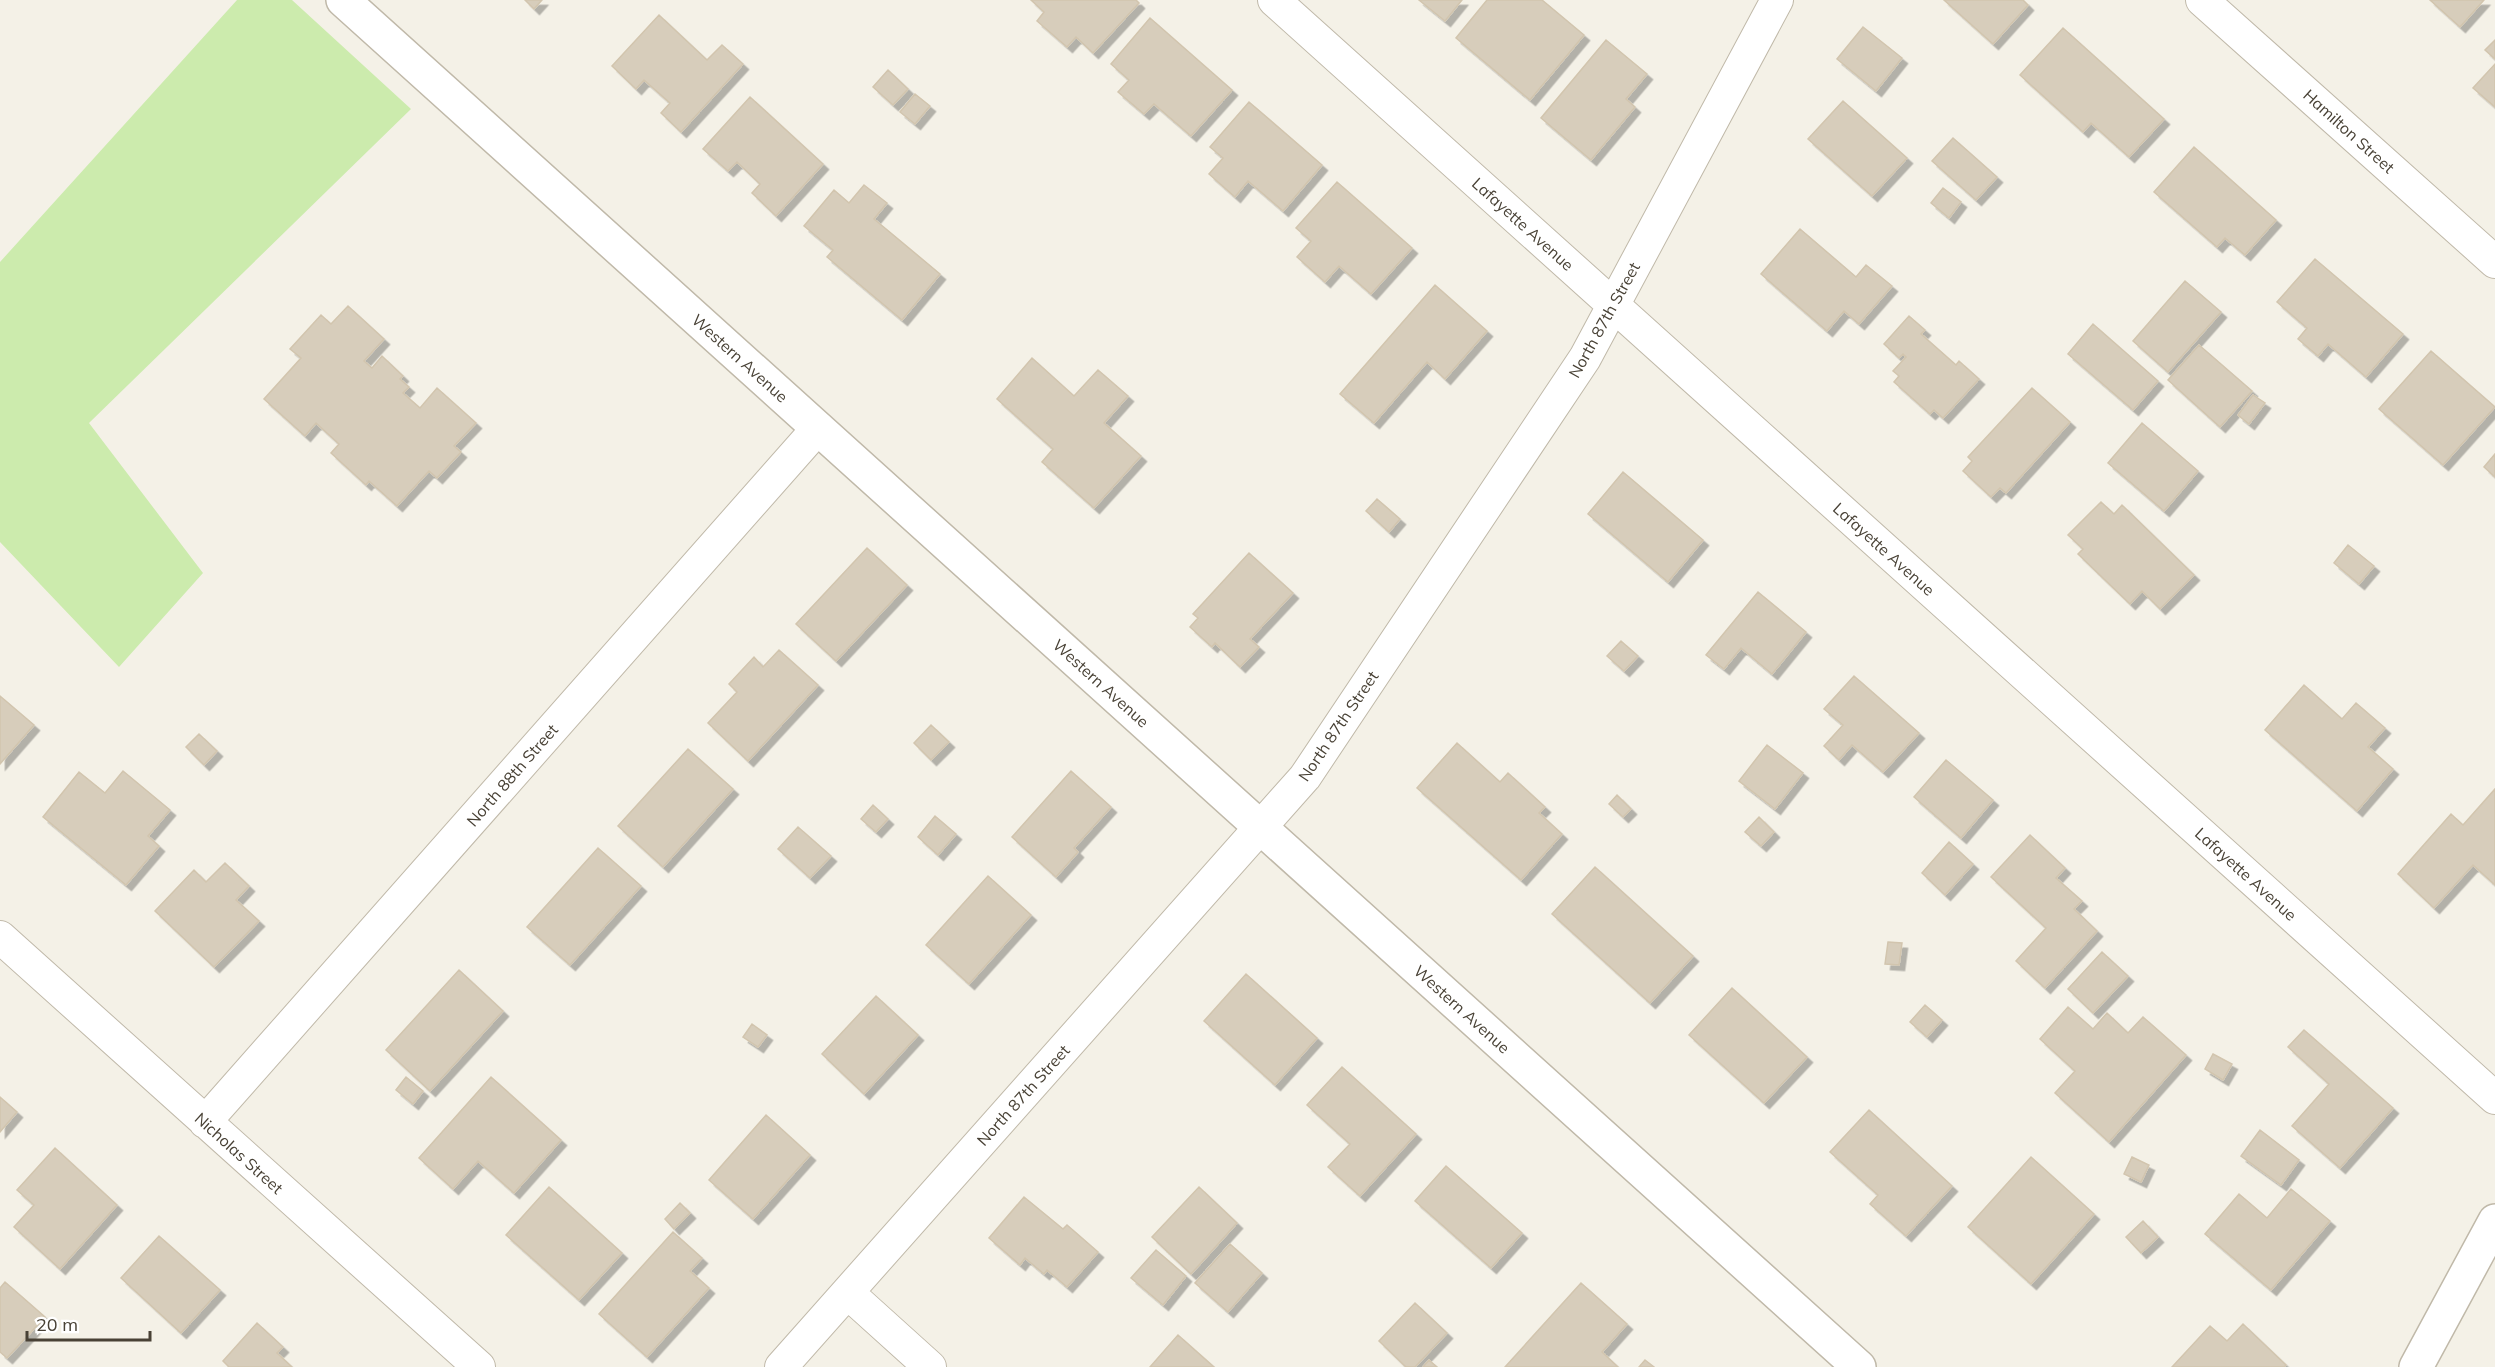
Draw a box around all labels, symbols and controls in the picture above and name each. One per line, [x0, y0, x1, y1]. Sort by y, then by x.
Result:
street label: Hamilton Street [2299, 85, 2399, 177]
street label: Lafayette Avenue [1468, 173, 1578, 275]
street label: North 87th Street [1564, 258, 1644, 381]
street label: Western Avenue [688, 310, 792, 406]
street label: Lafayette Avenue [1829, 498, 1939, 600]
street label: Western Avenue [1049, 635, 1153, 731]
street label: North 87th Street [1294, 667, 1383, 785]
street label: North 88th Street [462, 719, 562, 830]
street label: Lafayette Avenue [2191, 823, 2301, 925]
street label: Western Avenue [1410, 961, 1514, 1057]
street label: North 87th Street [972, 1040, 1074, 1150]
street label: Nicholas Street [191, 1108, 288, 1198]
scale bar [27, 1304, 150, 1342]
text: 20 m [36, 1313, 78, 1336]

